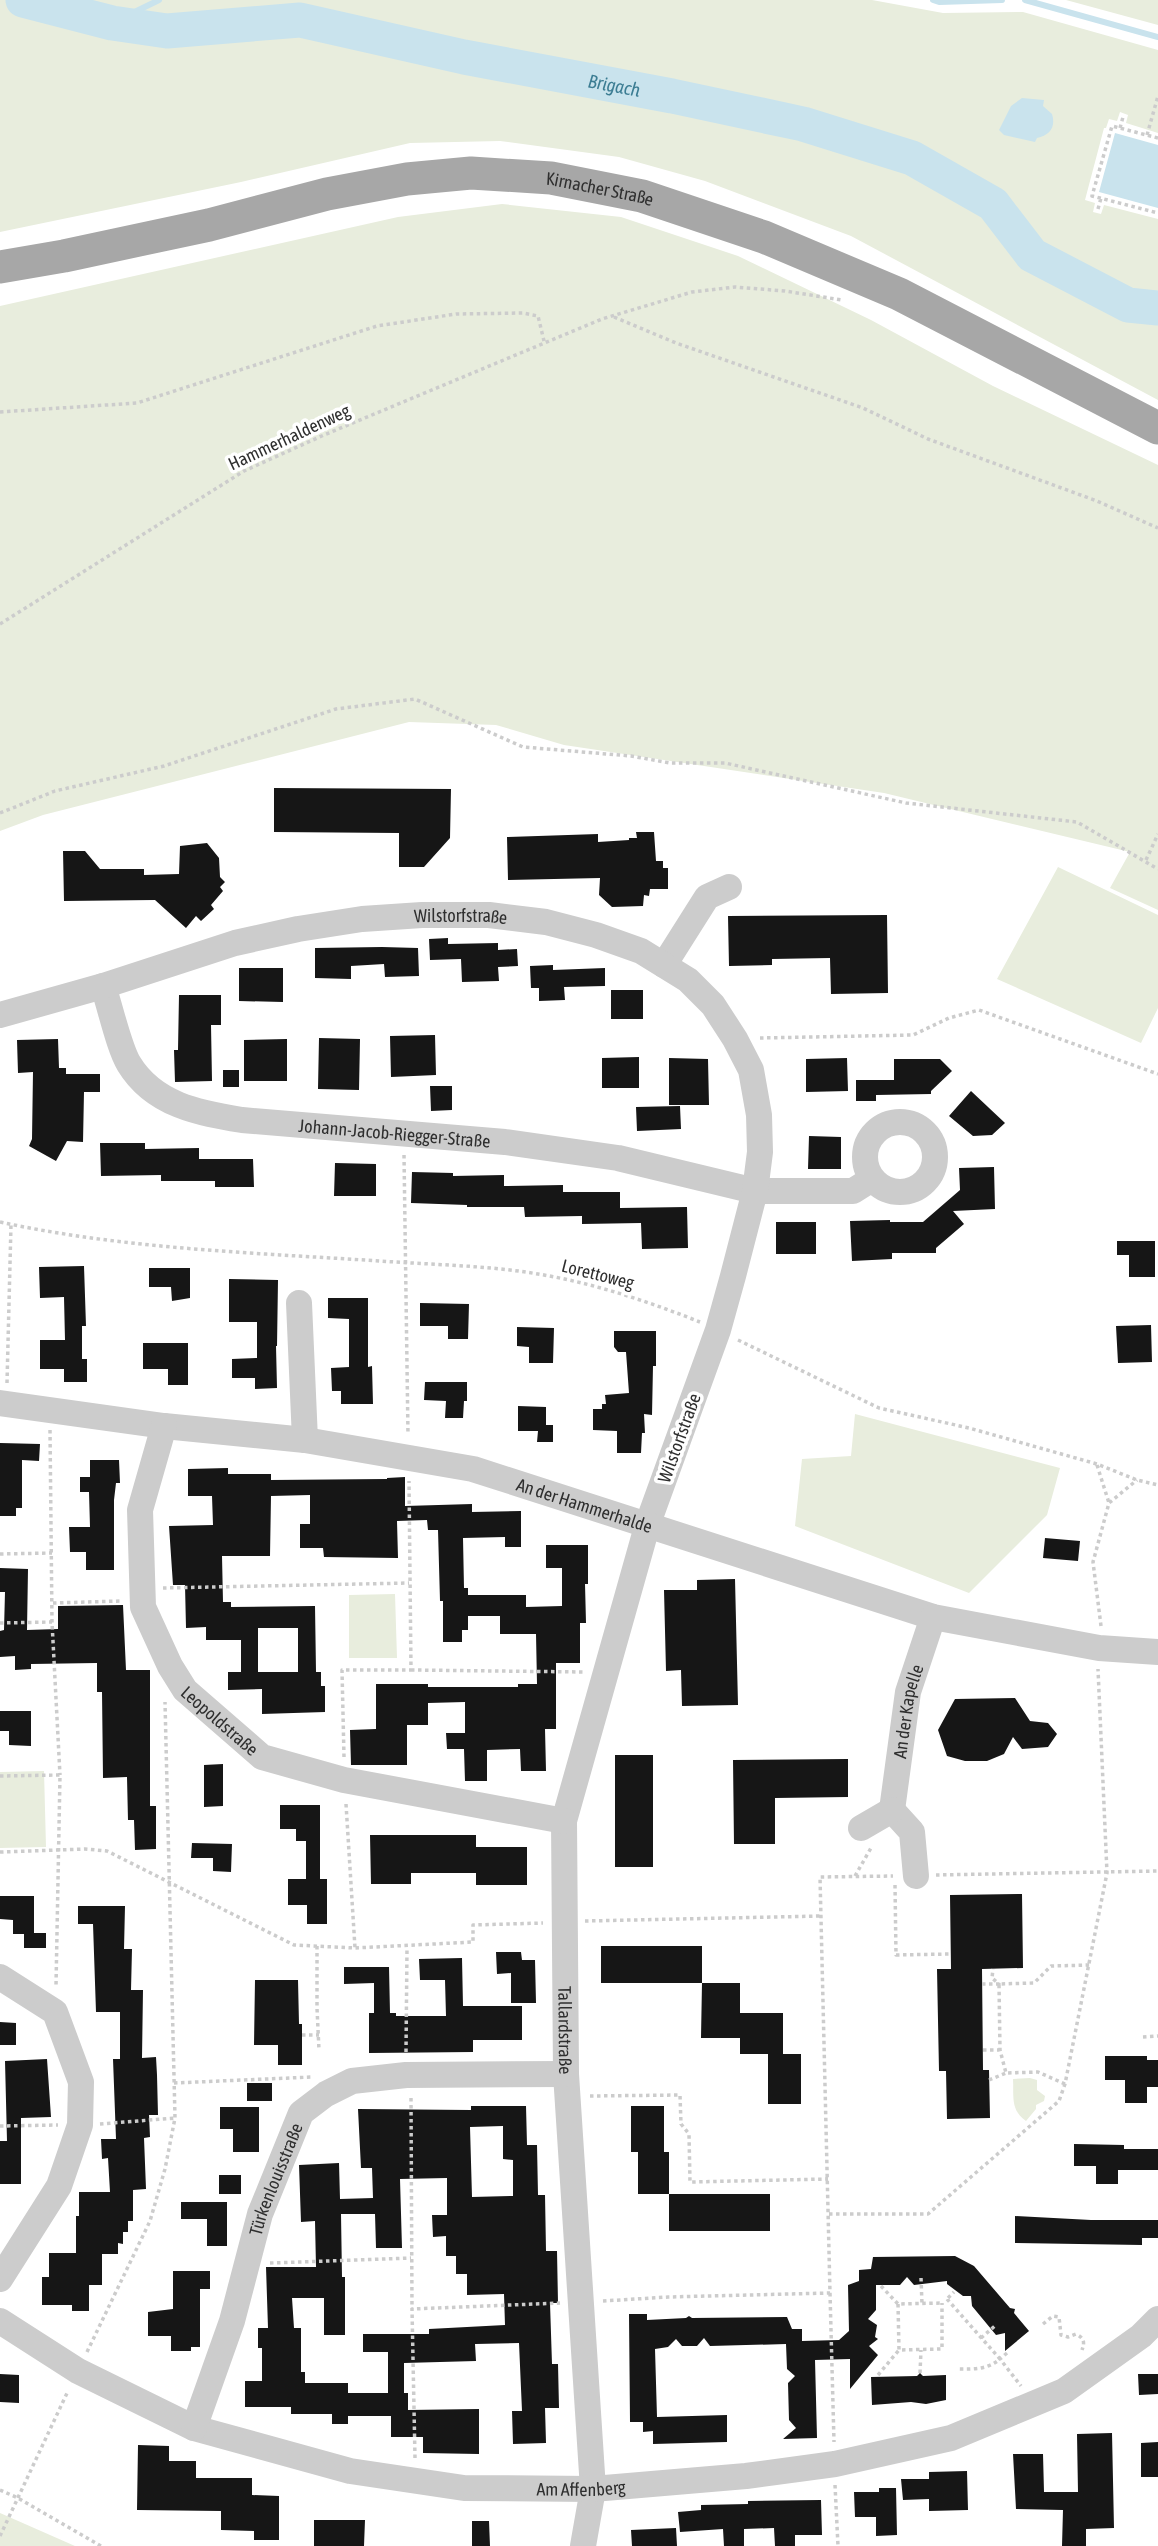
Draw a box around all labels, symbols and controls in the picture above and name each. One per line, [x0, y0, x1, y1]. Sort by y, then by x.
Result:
water label: Brigach [586, 70, 642, 101]
street label: Kirnacher Straße [546, 167, 657, 210]
street label: Hammerhaldenweg [225, 400, 353, 474]
street label: Wilstorfstraße [413, 904, 509, 928]
street label: Johann-Jacob-Riegger-Straße [298, 1114, 491, 1151]
street label: Lorettoweg [560, 1255, 637, 1293]
street label: Wilstorfstraße [653, 1391, 705, 1485]
street label: An der Hammerhalde [514, 1473, 655, 1537]
street label: An der Kapelle [889, 1661, 927, 1760]
street label: Leopoldstraße [177, 1681, 263, 1760]
street label: Tallardstraße [555, 1986, 577, 2074]
street label: Türkenlouisstraße [244, 2120, 306, 2238]
street label: Am Affenberg [536, 2476, 627, 2500]

